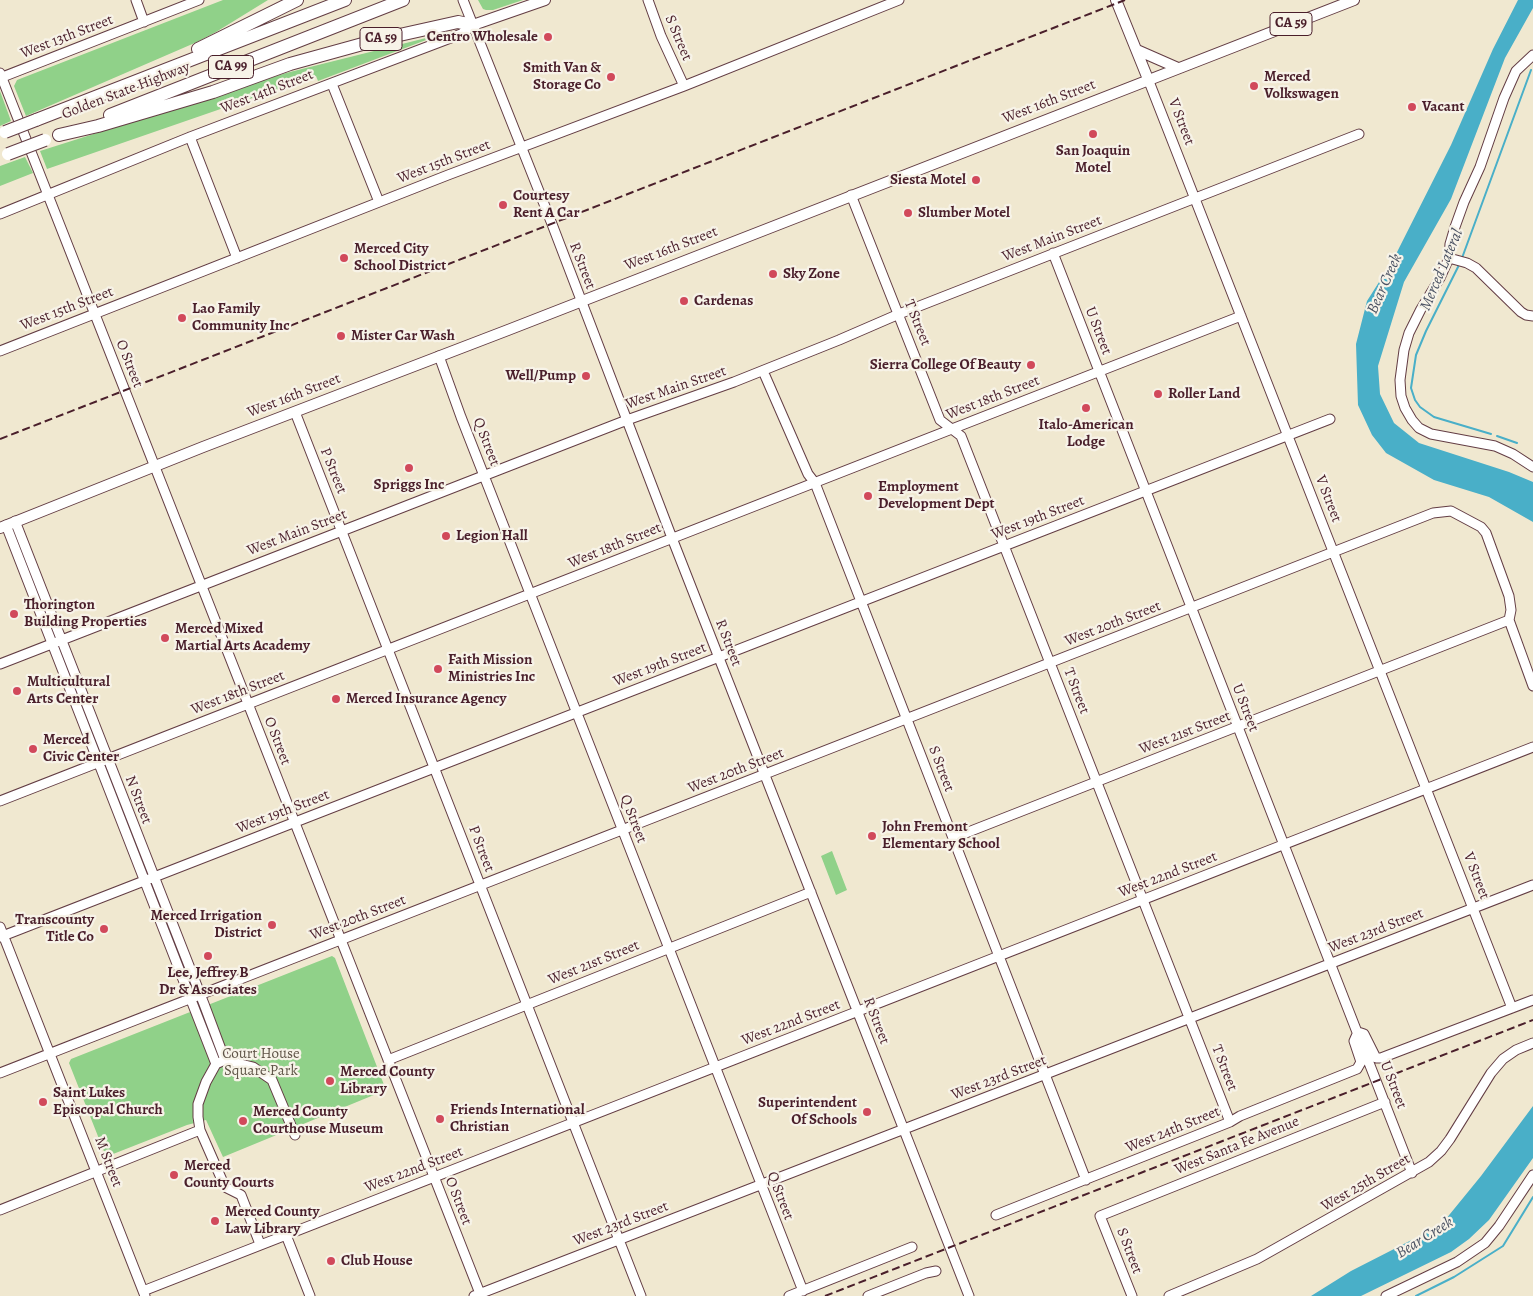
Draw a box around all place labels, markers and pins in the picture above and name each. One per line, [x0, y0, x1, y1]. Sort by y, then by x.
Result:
place label: Centro Wholesale [427, 28, 538, 46]
marker: Centro Wholesale [542, 31, 554, 43]
place label: Smith Van & Storage Co [523, 59, 601, 94]
place label: Merced Volkswagen [1264, 68, 1339, 103]
marker: Smith Van & Storage Co [605, 71, 617, 83]
marker: Merced Volkswagen [1248, 80, 1260, 92]
place label: Vacant [1422, 98, 1465, 116]
marker: Vacant [1406, 101, 1418, 113]
marker: San Joaquin Motel [1087, 128, 1099, 140]
place label: San Joaquin Motel [1056, 142, 1130, 177]
place label: Siesta Motel [890, 171, 966, 189]
marker: Siesta Motel [970, 174, 982, 186]
place label: Courtesy Rent A Car [513, 187, 580, 222]
marker: Courtesy Rent A Car [497, 199, 509, 211]
place label: Slumber Motel [918, 204, 1010, 222]
marker: Slumber Motel [902, 207, 914, 219]
place label: Merced City School District [354, 240, 446, 275]
marker: Merced City School District [338, 252, 350, 264]
place label: Sky Zone [783, 265, 840, 283]
marker: Sky Zone [767, 268, 779, 280]
place label: Cardenas [694, 292, 753, 310]
marker: Cardenas [678, 295, 690, 307]
place label: Lao Family Community Inc [192, 300, 290, 335]
marker: Lao Family Community Inc [176, 312, 188, 324]
place label: Mister Car Wash [351, 327, 455, 345]
marker: Mister Car Wash [335, 330, 347, 342]
place label: Sierra College Of Beauty [870, 356, 1021, 374]
marker: Sierra College Of Beauty [1025, 359, 1037, 371]
place label: Well/Pump [505, 367, 576, 385]
marker: Well/Pump [580, 370, 592, 382]
place label: Roller Land [1168, 385, 1240, 403]
marker: Roller Land [1152, 388, 1164, 400]
marker: Italo-American Lodge [1080, 402, 1092, 414]
place label: Italo-American Lodge [1038, 416, 1134, 451]
marker: Spriggs Inc [403, 462, 415, 474]
place label: Spriggs Inc [373, 476, 445, 494]
place label: Employment Development Dept [878, 478, 994, 513]
marker: Employment Development Dept [862, 490, 874, 502]
place label: Legion Hall [456, 527, 528, 545]
marker: Legion Hall [440, 530, 452, 542]
place label: Thorington Building Properties [24, 596, 147, 631]
marker: Thorington Building Properties [8, 608, 20, 620]
place label: Merced Mixed Martial Arts Academy [175, 620, 310, 655]
marker: Merced Mixed Martial Arts Academy [159, 632, 171, 644]
place label: Faith Mission Ministries Inc [448, 651, 535, 686]
marker: Faith Mission Ministries Inc [432, 663, 444, 675]
place label: Multicultural Arts Center [27, 673, 110, 708]
marker: Multicultural Arts Center [11, 685, 23, 697]
place label: Merced Insurance Agency [346, 690, 507, 708]
marker: Merced Insurance Agency [330, 693, 342, 705]
place label: Merced Civic Center [43, 731, 119, 766]
marker: Merced Civic Center [27, 743, 39, 755]
place label: John Fremont Elementary School [882, 818, 1000, 853]
marker: John Fremont Elementary School [866, 830, 878, 842]
place label: Merced Irrigation District [150, 907, 262, 942]
place label: Transcounty Title Co [15, 911, 94, 946]
marker: Merced Irrigation District [266, 919, 278, 931]
marker: Transcounty Title Co [98, 923, 110, 935]
marker: Lee, Jeffrey B Dr & Associates [202, 950, 214, 962]
place label: Lee, Jeffrey B Dr & Associates [159, 964, 257, 999]
place label: Merced County Library [340, 1063, 434, 1098]
marker: Merced County Library [324, 1075, 336, 1087]
place label: Saint Lukes Episcopal Church [53, 1084, 163, 1119]
place label: Superintendent Of Schools [758, 1094, 857, 1129]
marker: Saint Lukes Episcopal Church [37, 1096, 49, 1108]
place label: Friends International Christian [450, 1101, 585, 1136]
place label: Merced County Courthouse Museum [253, 1103, 383, 1138]
marker: Superintendent Of Schools [861, 1106, 873, 1118]
marker: Friends International Christian [434, 1113, 446, 1125]
marker: Merced County Courthouse Museum [237, 1115, 249, 1127]
place label: Merced County Courts [184, 1157, 274, 1192]
marker: Merced County Courts [168, 1169, 180, 1181]
place label: Merced County Law Library [225, 1203, 319, 1238]
marker: Merced County Law Library [209, 1215, 221, 1227]
place label: Club House [341, 1252, 413, 1270]
marker: Club House [325, 1255, 337, 1267]

